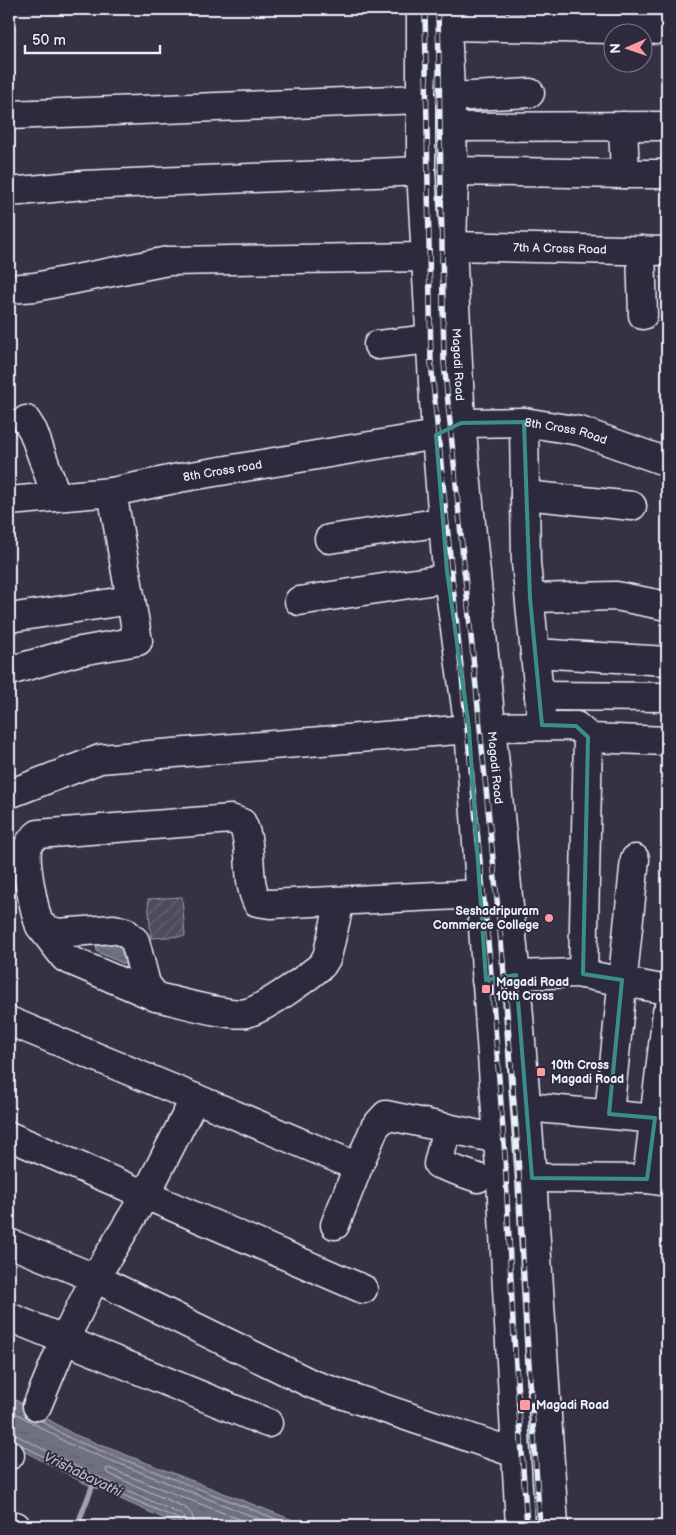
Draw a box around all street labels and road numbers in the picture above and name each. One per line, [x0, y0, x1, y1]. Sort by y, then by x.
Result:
street label: 7th A Cross Road [513, 240, 607, 258]
street label: Magadi Road [448, 328, 467, 401]
street label: 8th Cross Road [523, 415, 609, 448]
street label: 8th Cross road [182, 457, 263, 485]
street label: Magadi Road [484, 731, 506, 805]

